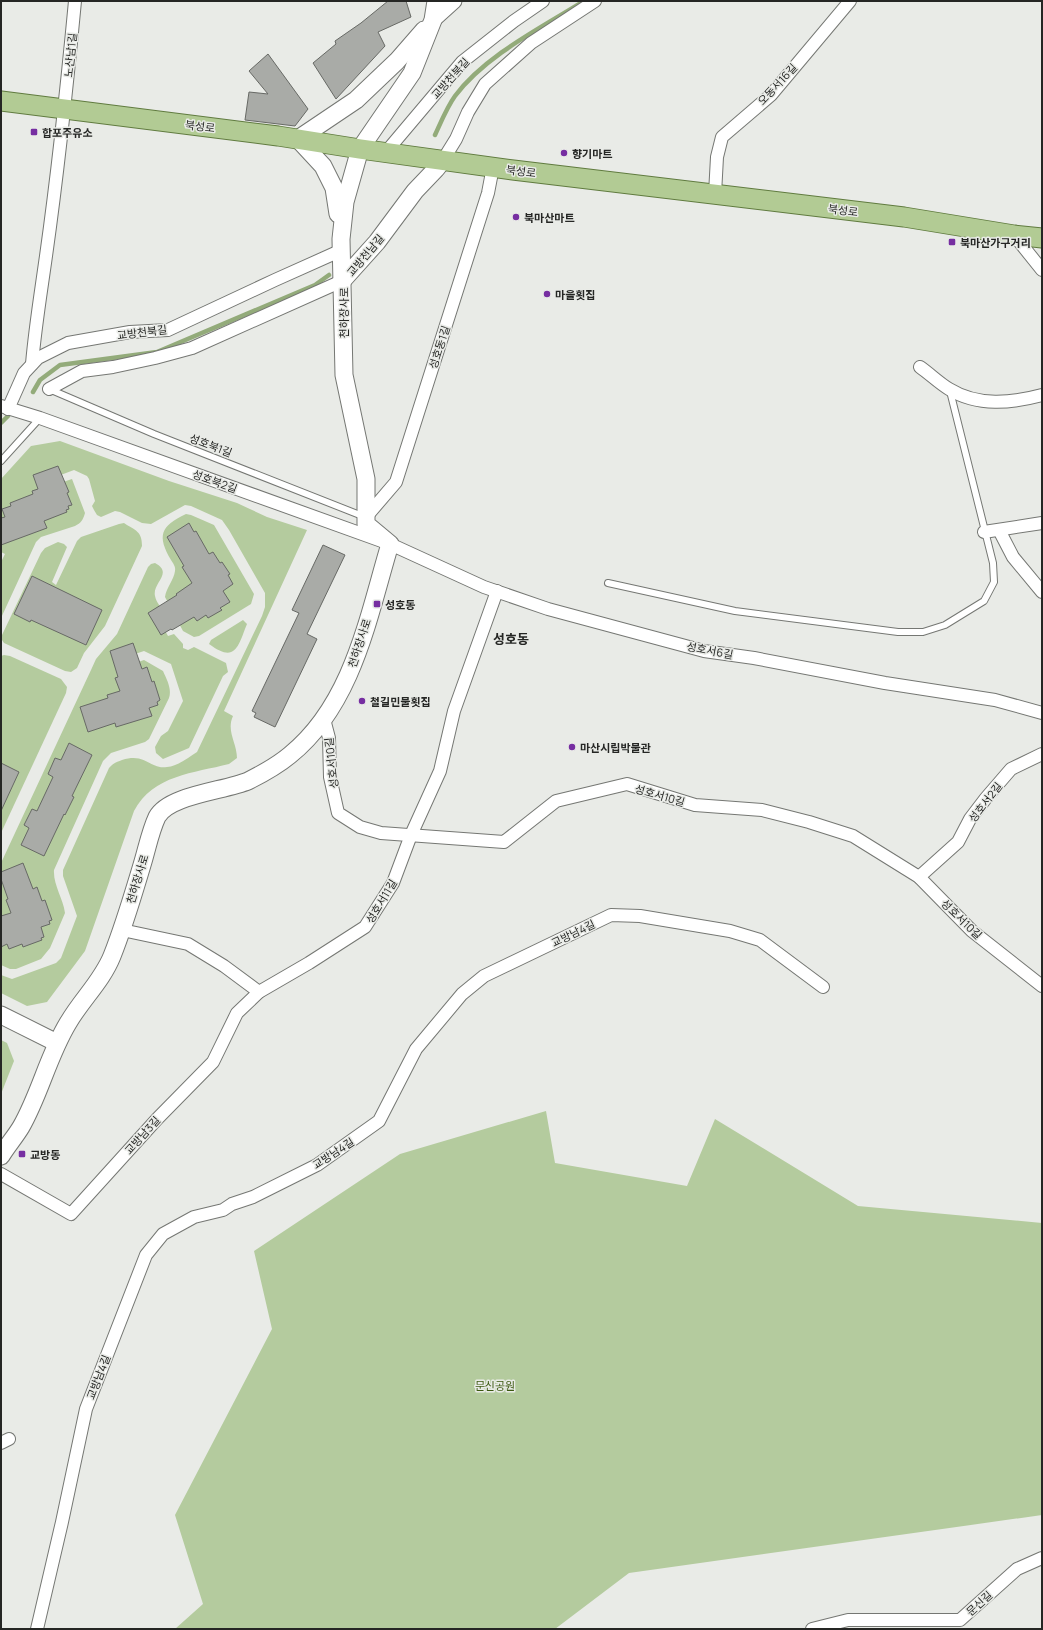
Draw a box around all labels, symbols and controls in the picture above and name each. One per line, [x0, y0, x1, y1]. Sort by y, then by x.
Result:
street label: 노산남1길 [60, 32, 80, 78]
street label: 교방천북길 [427, 54, 473, 102]
street label: 오동서16길 [754, 60, 800, 108]
street label: 북성로 [184, 117, 216, 135]
place label: 합포주유소 [42, 125, 93, 140]
marker: 합포주유소 [29, 127, 39, 137]
place label: 향기마트 [572, 146, 612, 161]
marker: 향기마트 [559, 148, 569, 158]
street label: 북성로 [505, 162, 537, 180]
street label: 북성로 [827, 201, 859, 219]
place label: 북마산마트 [524, 210, 575, 225]
marker: 북마산마트 [511, 212, 521, 222]
street label: 교방천남길 [343, 231, 387, 279]
place label: 북마산가구거리 [960, 235, 1031, 250]
marker: 북마산가구거리 [947, 237, 957, 247]
place label: 마을횟집 [555, 287, 595, 302]
street label: 천하장사로 [336, 288, 351, 338]
marker: 마을횟집 [542, 289, 552, 299]
street label: 교방천북길 [116, 321, 168, 343]
street label: 성호동1길 [425, 323, 453, 371]
street label: 성호북1길 [187, 430, 235, 460]
street label: 성호북2길 [190, 466, 240, 496]
place label: 성호동 [385, 597, 415, 612]
marker: 성호동 [372, 599, 382, 609]
street label: 천하장사로 [344, 617, 374, 669]
district label: 성호동 [493, 630, 529, 648]
street label: 성호서6길 [685, 638, 735, 662]
place label: 철길민물횟집 [370, 694, 431, 709]
marker: 철길민물횟집 [357, 696, 367, 706]
street label: 성호서10길 [321, 737, 341, 789]
place label: 마산시립박물관 [580, 740, 651, 755]
marker: 마산시립박물관 [567, 742, 577, 752]
street label: 성호서2길 [965, 779, 1005, 825]
street label: 성호서10길 [633, 781, 687, 809]
street label: 천하장사로 [122, 853, 152, 905]
street label: 성호서11길 [362, 876, 400, 926]
street label: 성호서10길 [938, 896, 986, 942]
street label: 교방남4길 [549, 916, 597, 950]
street label: 교방남3길 [121, 1113, 163, 1157]
street label: 교방남4길 [309, 1134, 357, 1172]
place label: 교방동 [30, 1147, 60, 1162]
marker: 교방동 [17, 1149, 27, 1159]
street label: 교방남4길 [83, 1352, 113, 1402]
park label: 문신공원 [475, 1378, 515, 1393]
street label: 문신길 [963, 1587, 995, 1619]

